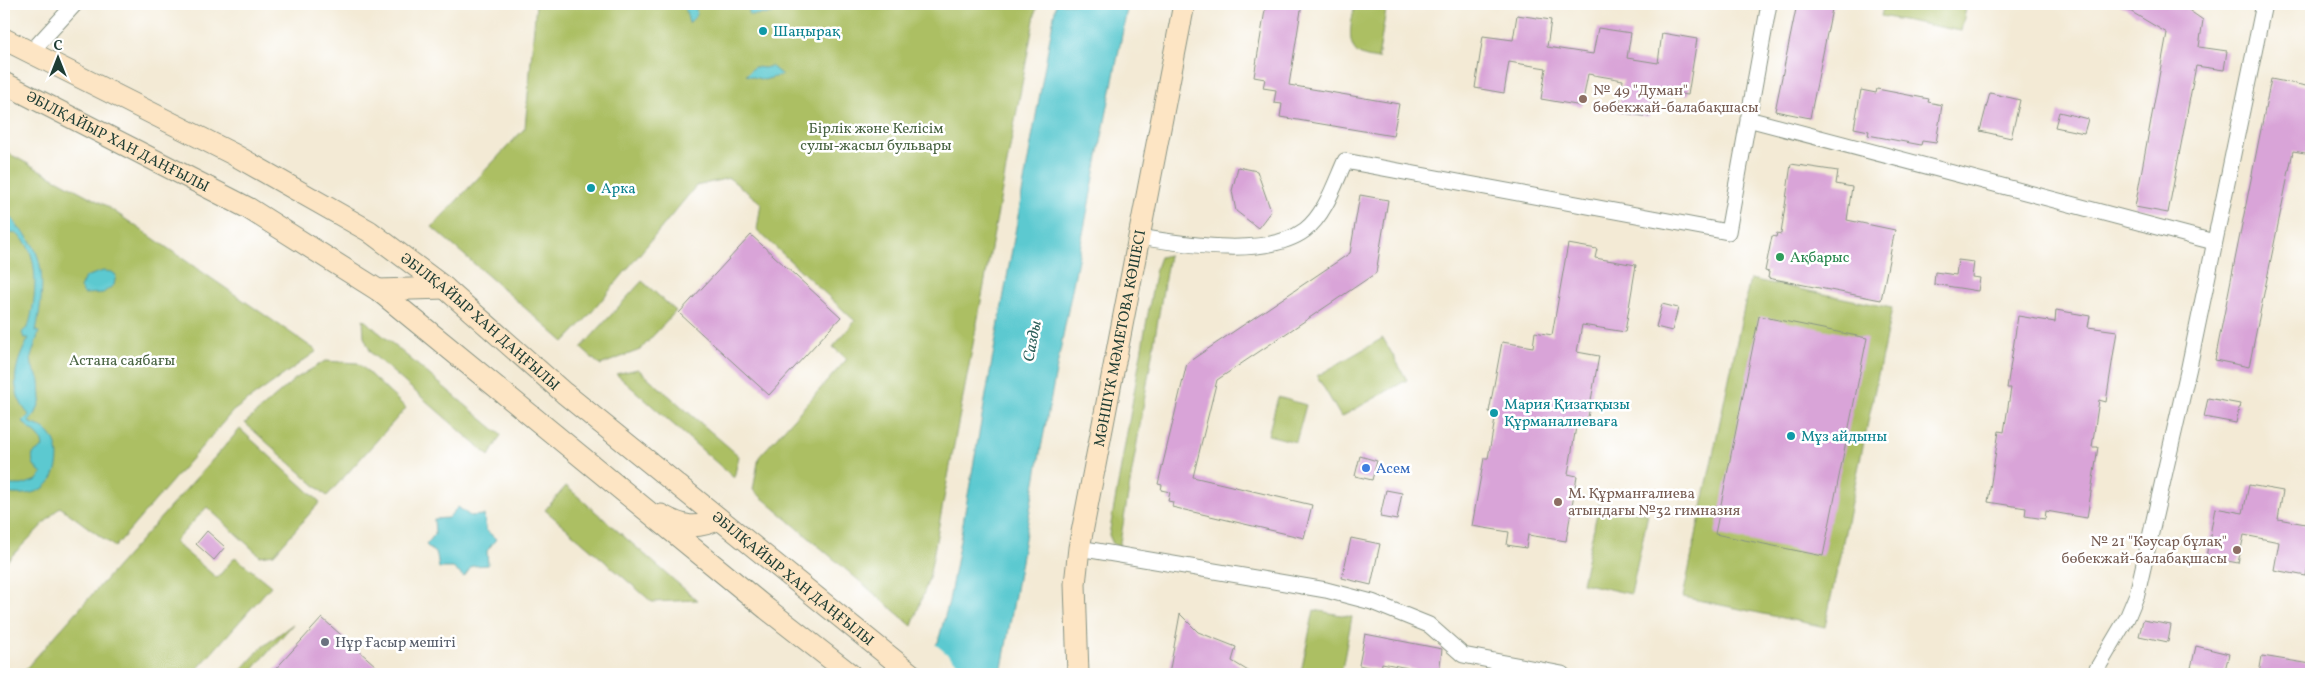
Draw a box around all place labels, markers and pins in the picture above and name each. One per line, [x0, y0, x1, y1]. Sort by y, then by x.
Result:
place label: Шаңырақ [773, 22, 841, 43]
marker: Шаңырақ [757, 25, 769, 37]
place label: № 49 "Думан" бөбекжай-балабақшасы [1593, 81, 1759, 119]
marker: № 49 "Думан" бөбекжай-балабақшасы [1577, 93, 1589, 105]
place label: Арка [601, 179, 636, 200]
marker: Арка [585, 182, 597, 194]
place label: Ақбарыс [1790, 248, 1850, 269]
marker: Ақбарыс [1774, 251, 1786, 263]
place label: Мария Қизатқызы Құрманалиеваға [1504, 395, 1630, 433]
marker: Мария Қизатқызы Құрманалиеваға [1488, 407, 1500, 419]
place label: Мұз айдыны [1801, 427, 1887, 448]
marker: Мұз айдыны [1785, 430, 1797, 442]
place label: Асем [1376, 459, 1410, 480]
marker: Асем [1360, 462, 1372, 474]
place label: М. Құрманғалиева атындағы №32 гимназия [1568, 484, 1741, 522]
marker: М. Құрманғалиева атындағы №32 гимназия [1552, 496, 1564, 508]
place label: № 21 "Кәусар бұлақ" бөбекжай-балабақшасы [2062, 532, 2227, 570]
marker: № 21 "Кәусар бұлақ" бөбекжай-балабақшасы [2231, 544, 2243, 556]
place label: Нұр Ғасыр мешіті [335, 633, 456, 654]
marker: Нұр Ғасыр мешіті [319, 636, 331, 648]

